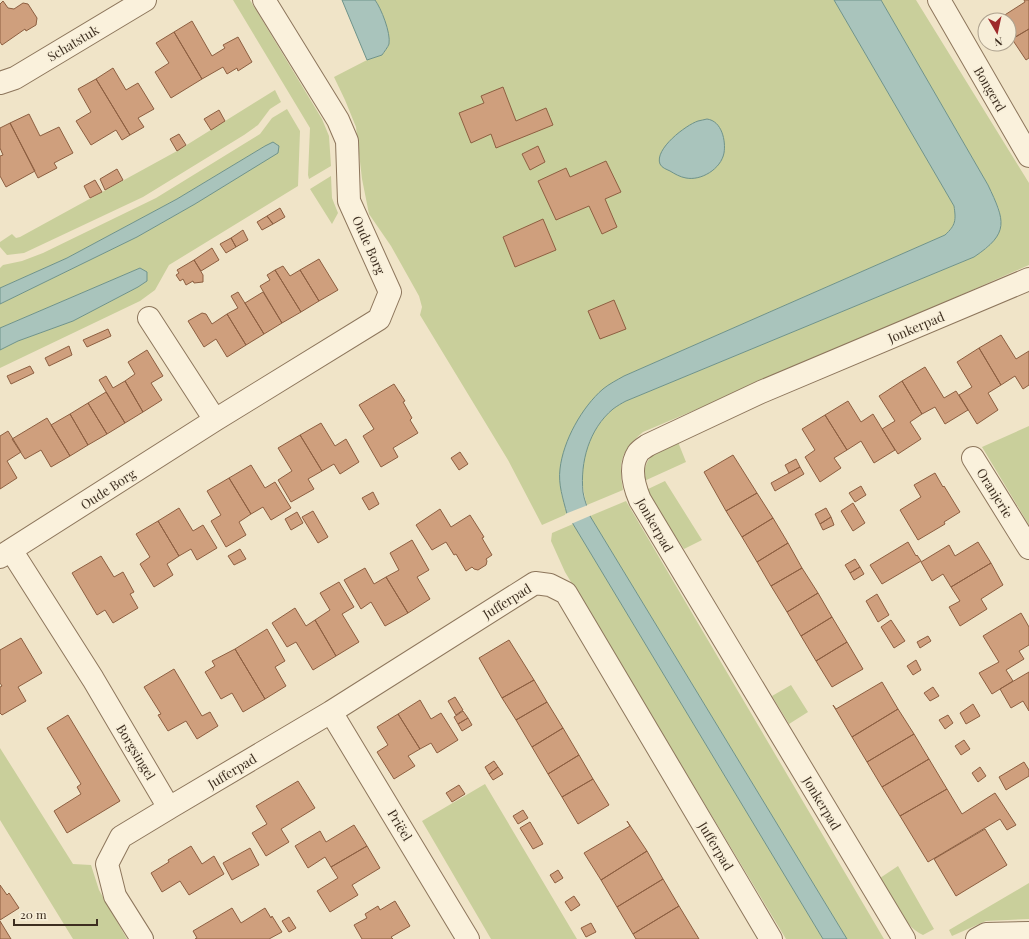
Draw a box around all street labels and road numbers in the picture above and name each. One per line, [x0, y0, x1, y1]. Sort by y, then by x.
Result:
street label: Schatstuk [44, 20, 102, 65]
street label: Bongerd [971, 63, 1010, 115]
street label: Oude Borg [349, 213, 390, 277]
street label: Jonkerpad [884, 307, 947, 346]
street label: Oude Borg [77, 464, 139, 513]
street label: Oranjerie [973, 465, 1018, 521]
street label: Jonkerpad [633, 494, 678, 555]
street label: Jufferpad [479, 579, 534, 623]
street label: Borgsingel [113, 721, 160, 783]
street label: Jufferpad [203, 749, 260, 792]
street label: Jonkerpad [799, 772, 845, 833]
street label: Priëel [384, 806, 417, 844]
street label: Jufferpad [695, 817, 738, 874]

